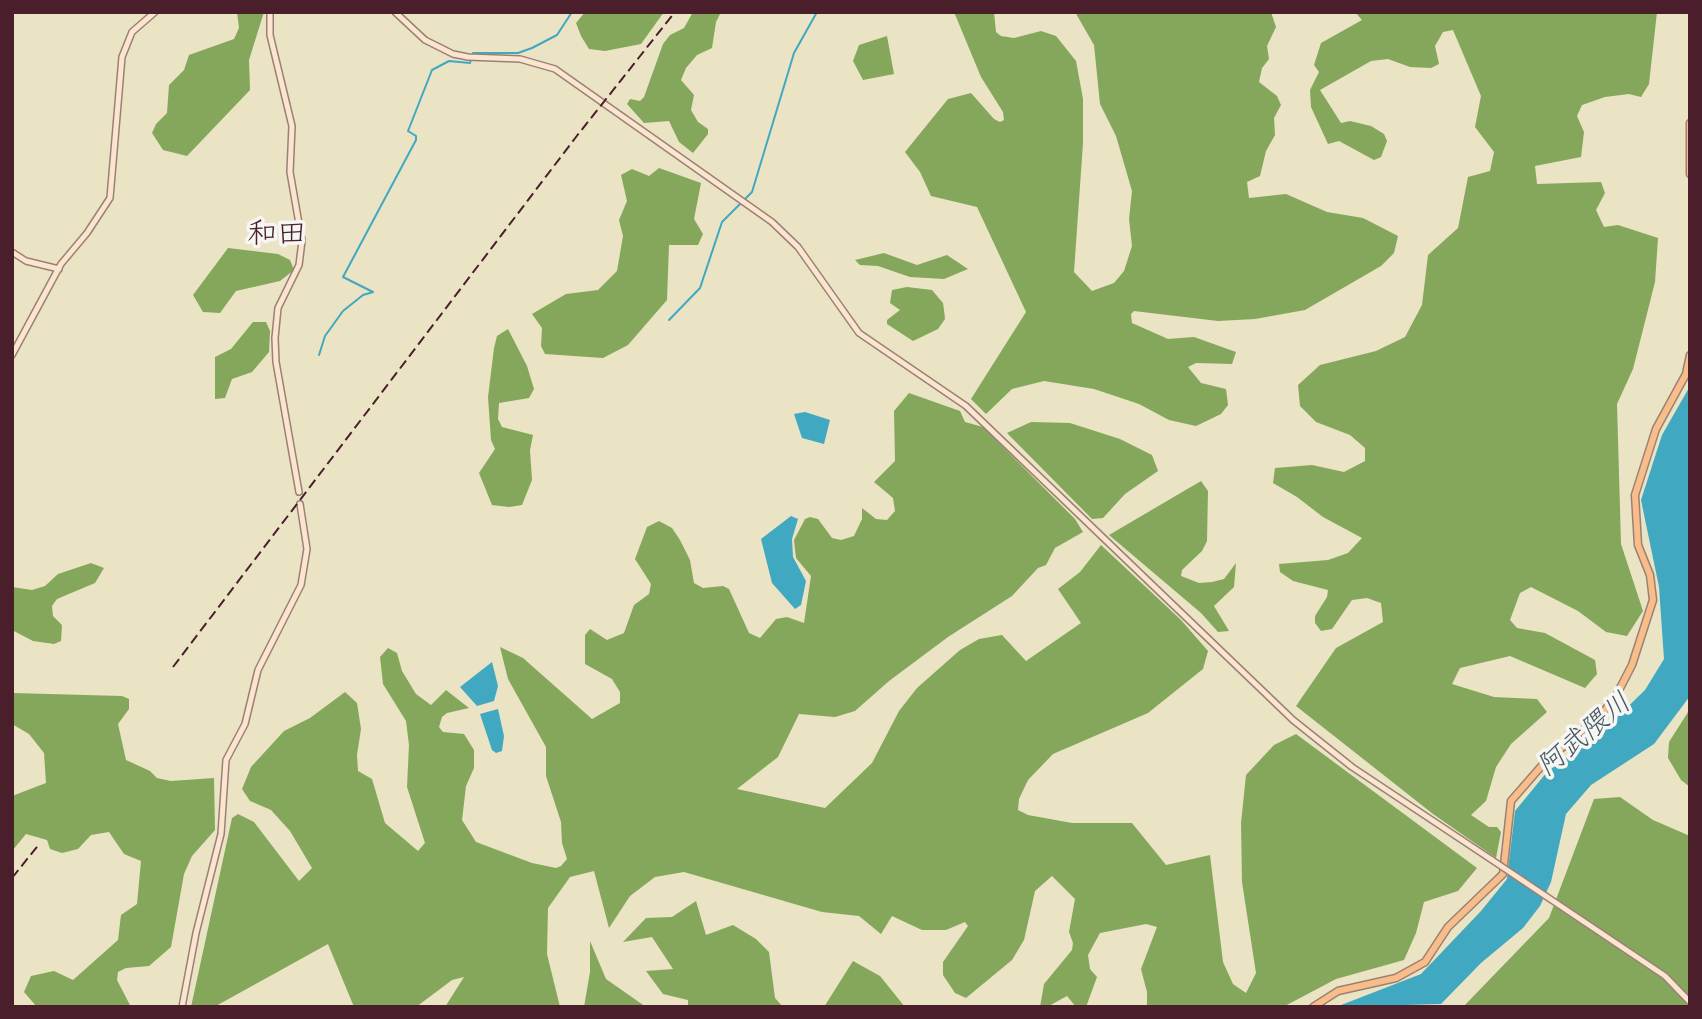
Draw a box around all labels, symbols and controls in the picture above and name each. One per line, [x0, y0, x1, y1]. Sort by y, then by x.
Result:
district label: 和田 [247, 221, 307, 257]
water label: 阿武隈川 [1533, 689, 1641, 787]

